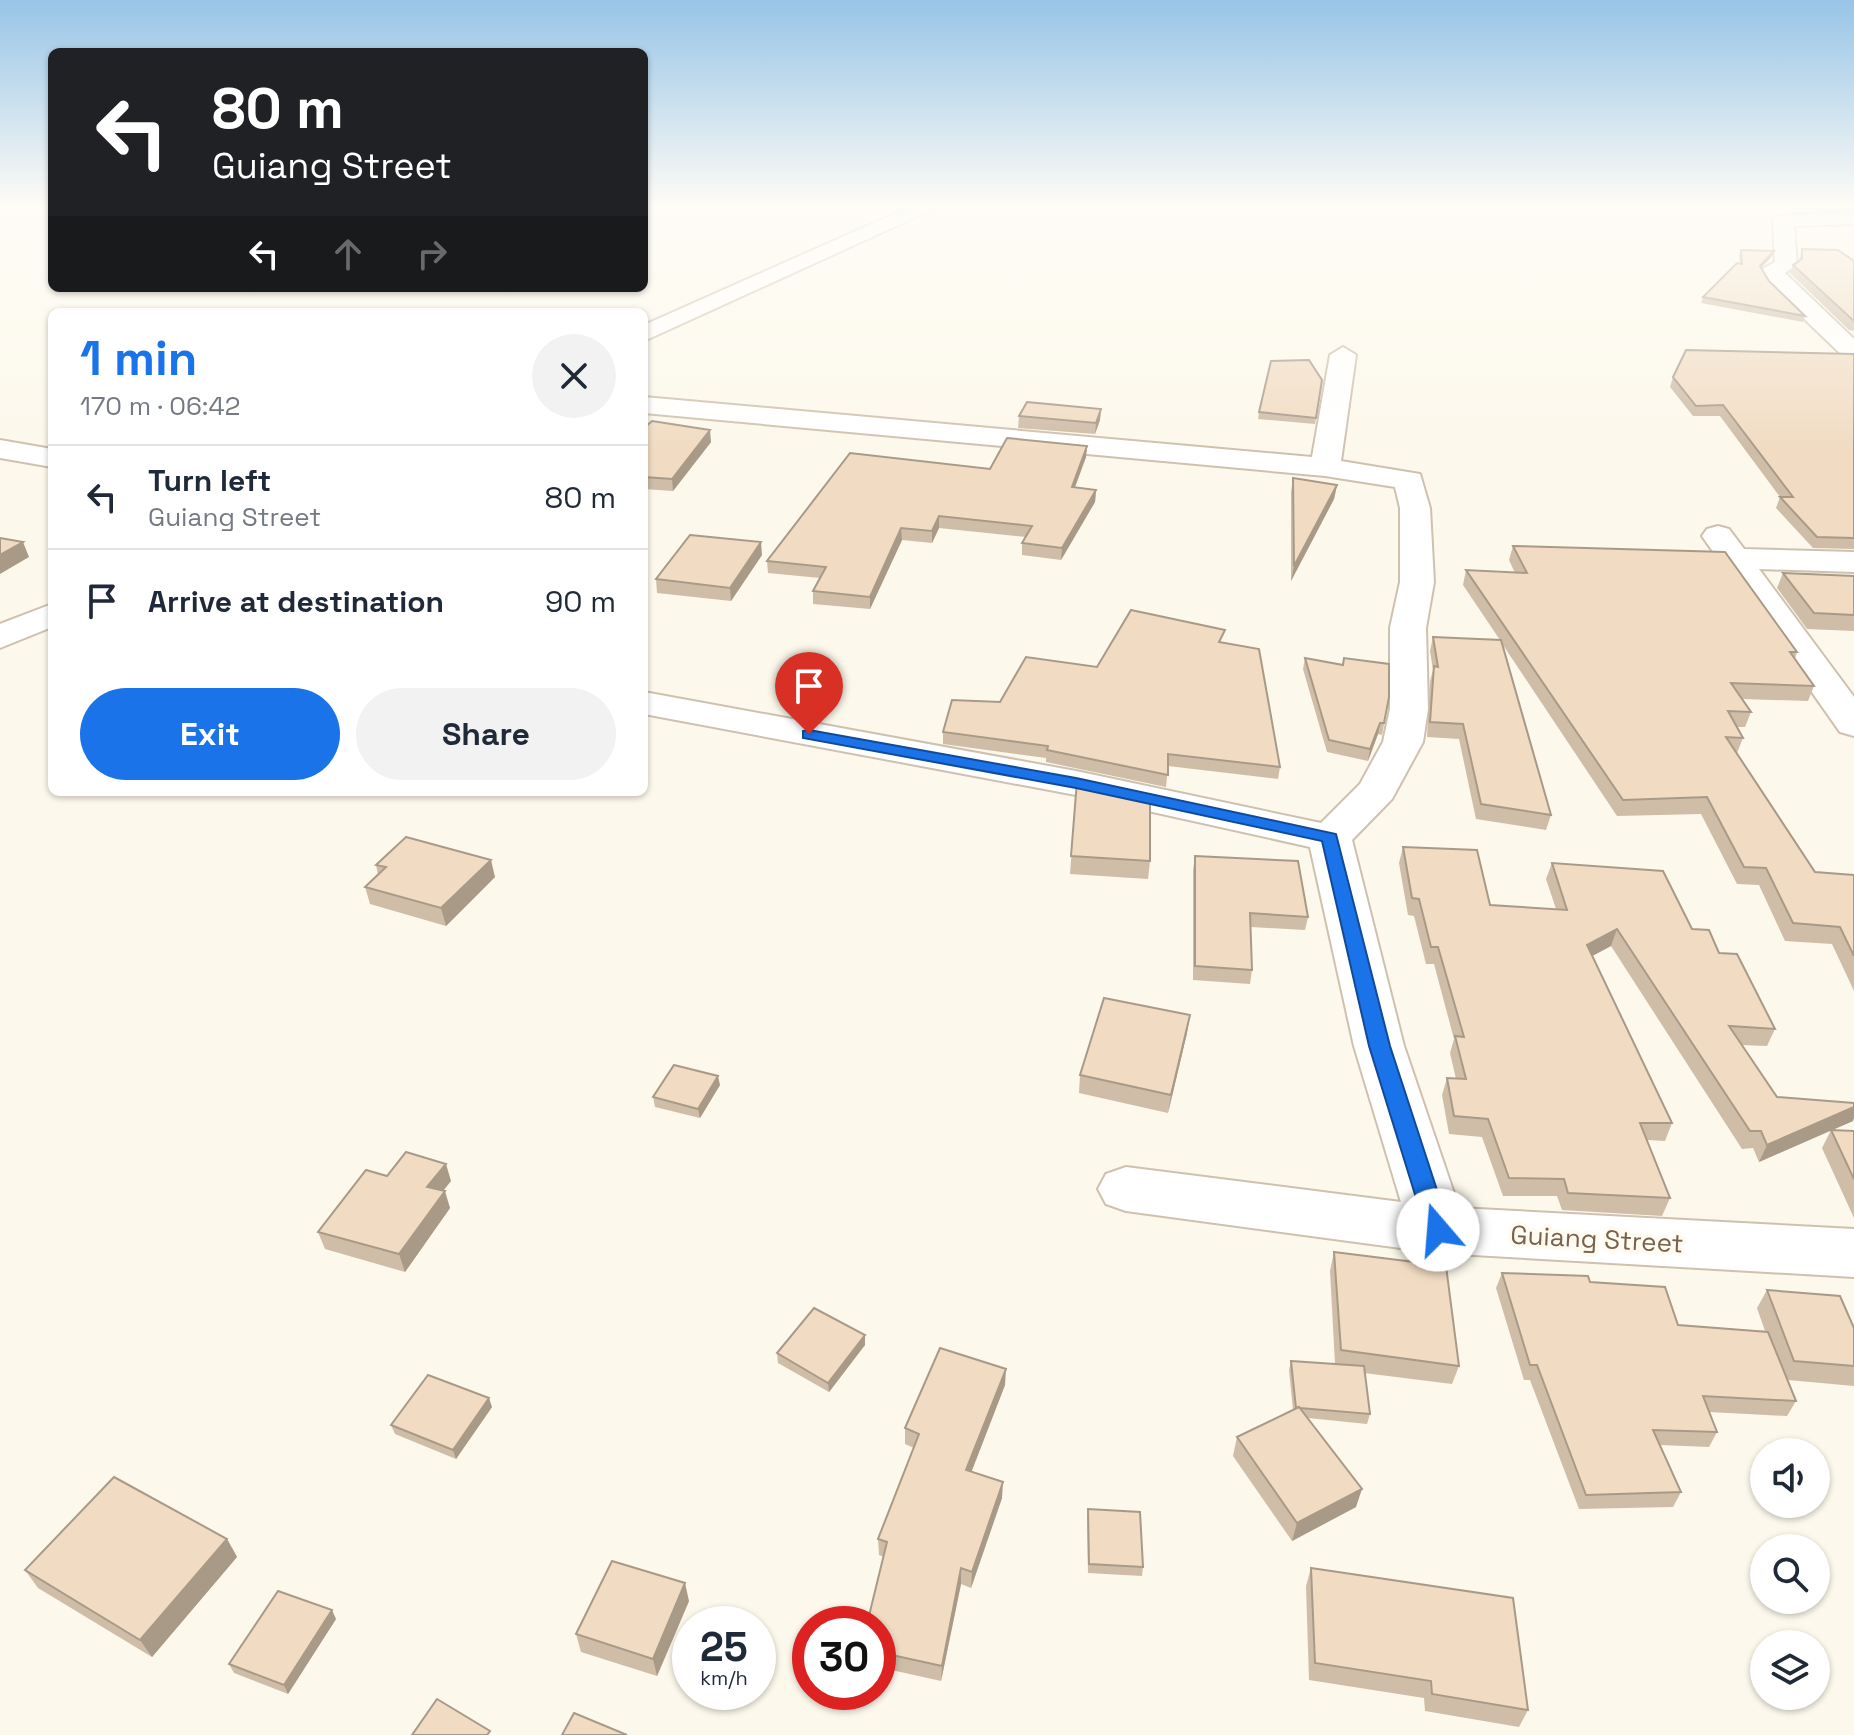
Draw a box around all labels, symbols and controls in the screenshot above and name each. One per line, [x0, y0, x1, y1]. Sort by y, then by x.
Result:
text: 80 m [212, 73, 344, 144]
icon: left [80, 80, 184, 184]
text: Guiang Street [212, 143, 452, 189]
icon: left [242, 232, 286, 276]
icon: ahead [326, 232, 370, 276]
icon: right [410, 232, 454, 276]
text: 1 min [80, 328, 197, 389]
button: close [532, 334, 616, 418]
text: 170 m · 06:42 [80, 389, 240, 423]
text: Turn left [148, 461, 271, 500]
icon: left [80, 475, 124, 519]
text: 80 m [545, 478, 616, 517]
text: Guiang Street [148, 500, 321, 534]
icon: arrive [80, 579, 124, 623]
text: Arrive at destination [148, 582, 444, 621]
text: 90 m [545, 582, 616, 621]
pin [775, 652, 843, 734]
icon: arrive [787, 664, 831, 708]
button: Exit [80, 688, 340, 780]
button: Share [356, 688, 616, 780]
position arrow [1396, 1188, 1480, 1272]
street label: Guiang Street [1510, 1217, 1684, 1261]
map controls [1750, 1438, 1830, 1710]
button: sound [1750, 1438, 1830, 1518]
button: search [1750, 1534, 1830, 1614]
speed limit sign: 30 [792, 1606, 896, 1710]
text: 25 [700, 1622, 748, 1673]
button: layers [1750, 1630, 1830, 1710]
text: km/h [700, 1665, 748, 1691]

